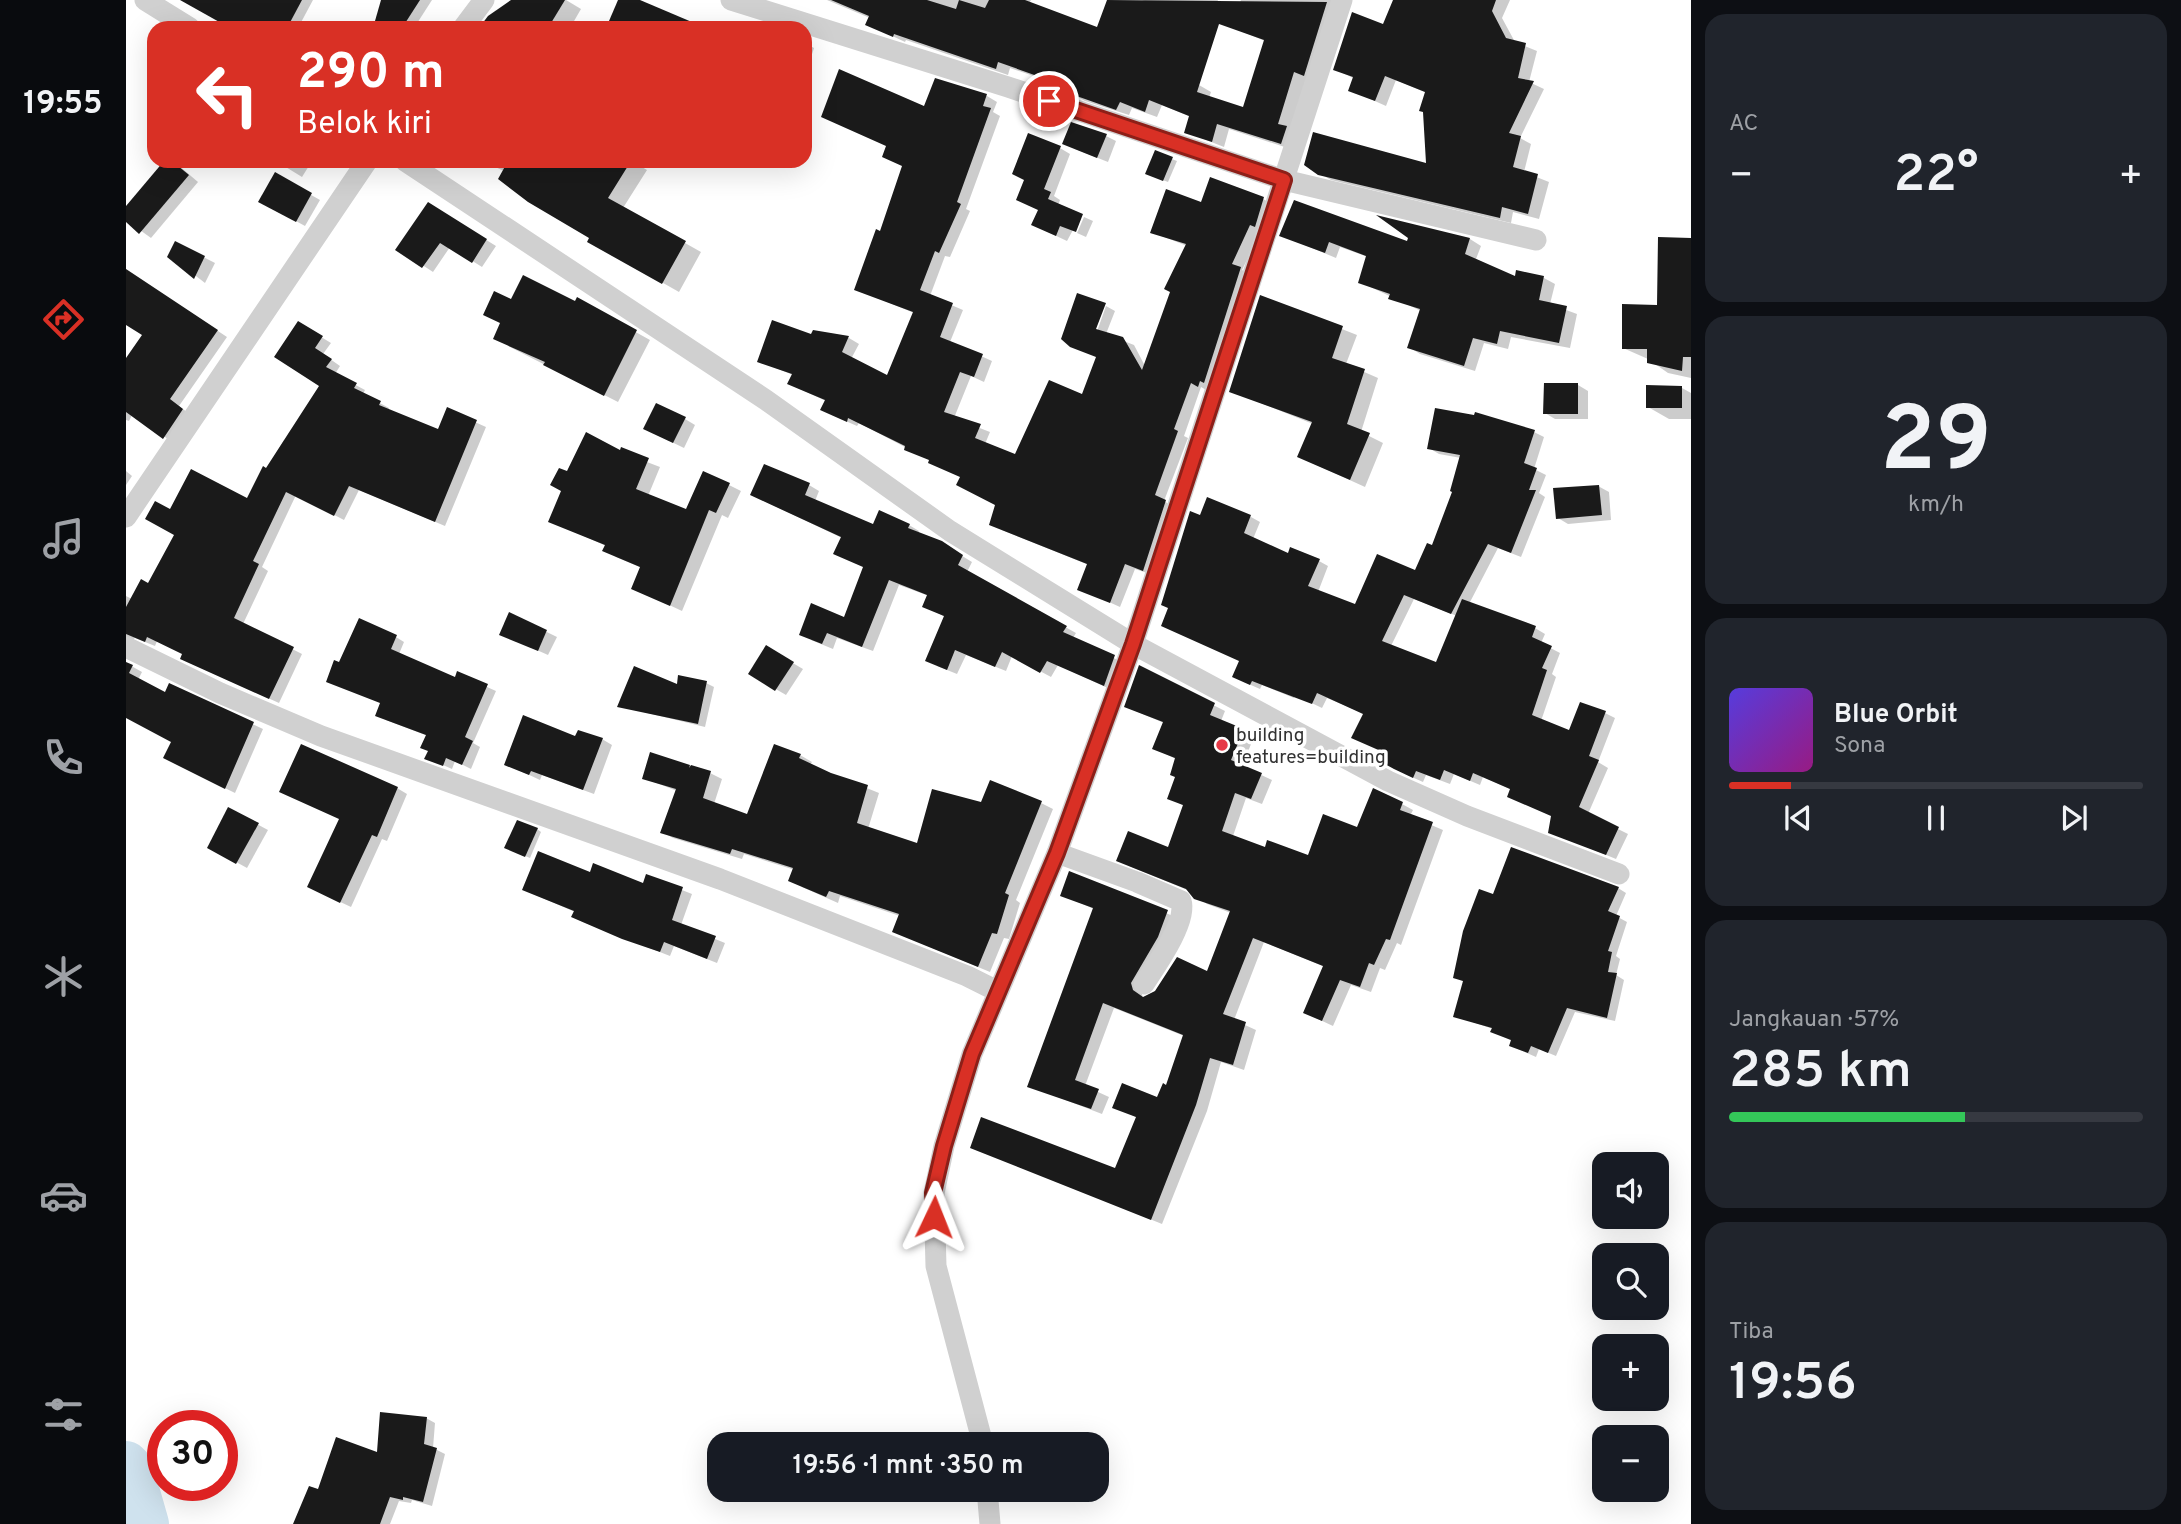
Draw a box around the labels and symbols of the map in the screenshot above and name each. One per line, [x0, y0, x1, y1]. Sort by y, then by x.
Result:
pin [1019, 71, 1079, 131]
place label: building features=building [1236, 724, 1386, 770]
marker: building features=building [1214, 737, 1230, 753]
position arrow [897, 1180, 971, 1254]
speed limit sign: 30 [147, 1410, 238, 1501]

